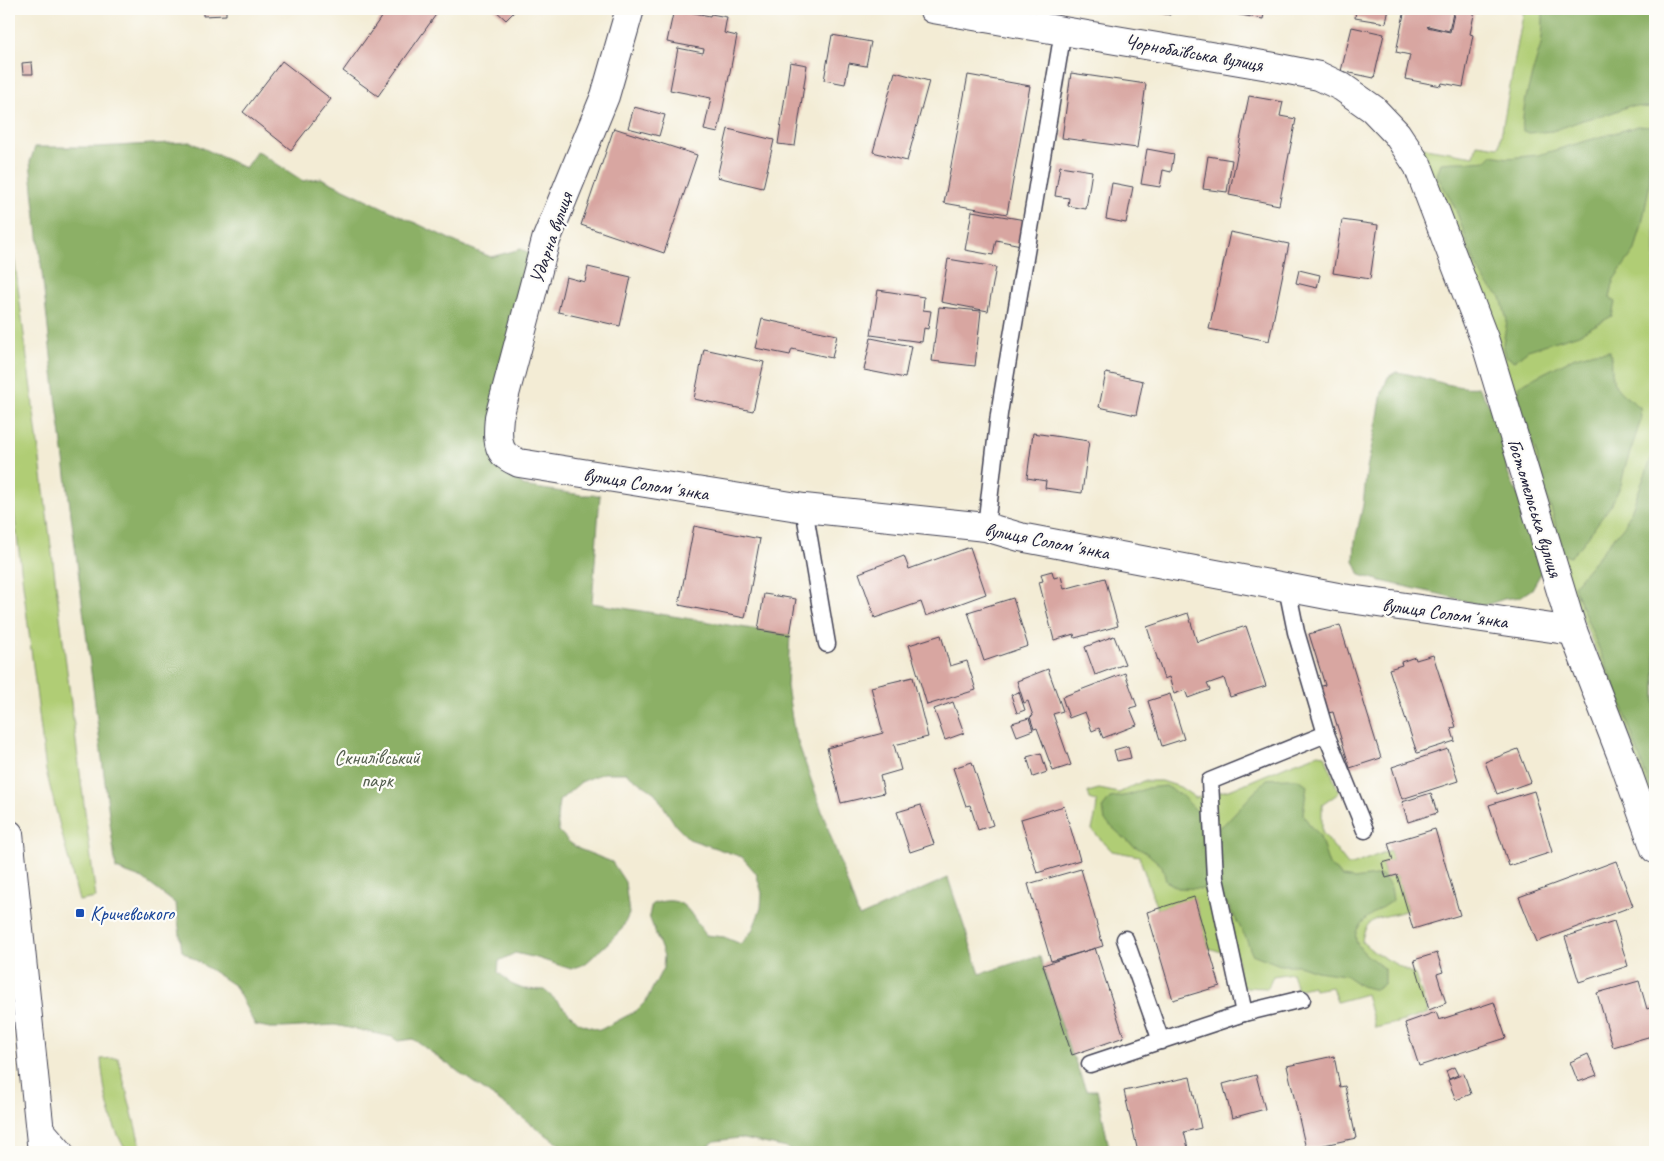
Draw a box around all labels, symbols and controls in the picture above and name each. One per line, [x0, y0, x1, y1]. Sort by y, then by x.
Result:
street label: Чорнобаївська вулиця [1123, 29, 1266, 78]
street label: Ударна вулиця [524, 187, 579, 287]
street label: Гостомельська вулиця [1502, 436, 1568, 581]
street label: вулиця Соломʼянка [582, 462, 712, 507]
street label: вулиця Соломʼянка [982, 517, 1113, 566]
street label: вулиця Соломʼянка [1381, 592, 1511, 634]
park label: Скнилівський парк [334, 745, 421, 793]
place label: Кричевського [90, 901, 175, 926]
marker: Кричевського [74, 907, 86, 919]

